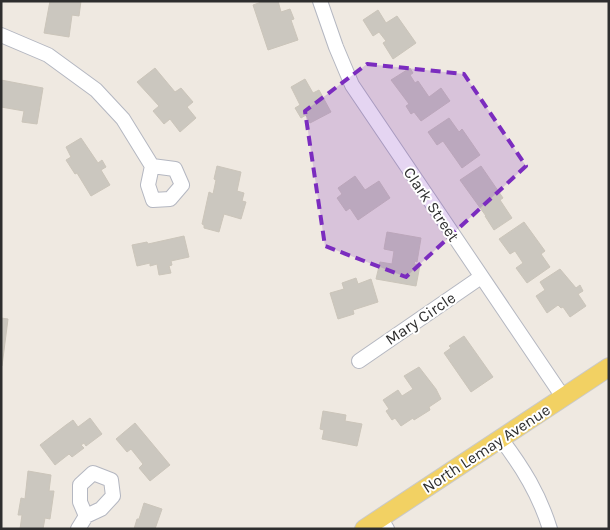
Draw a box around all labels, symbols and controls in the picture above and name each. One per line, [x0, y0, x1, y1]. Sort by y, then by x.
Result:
street label: Clark Street [400, 163, 463, 245]
street label: Mary Circle [382, 288, 459, 349]
street label: North Lemay Avenue [419, 400, 554, 497]

